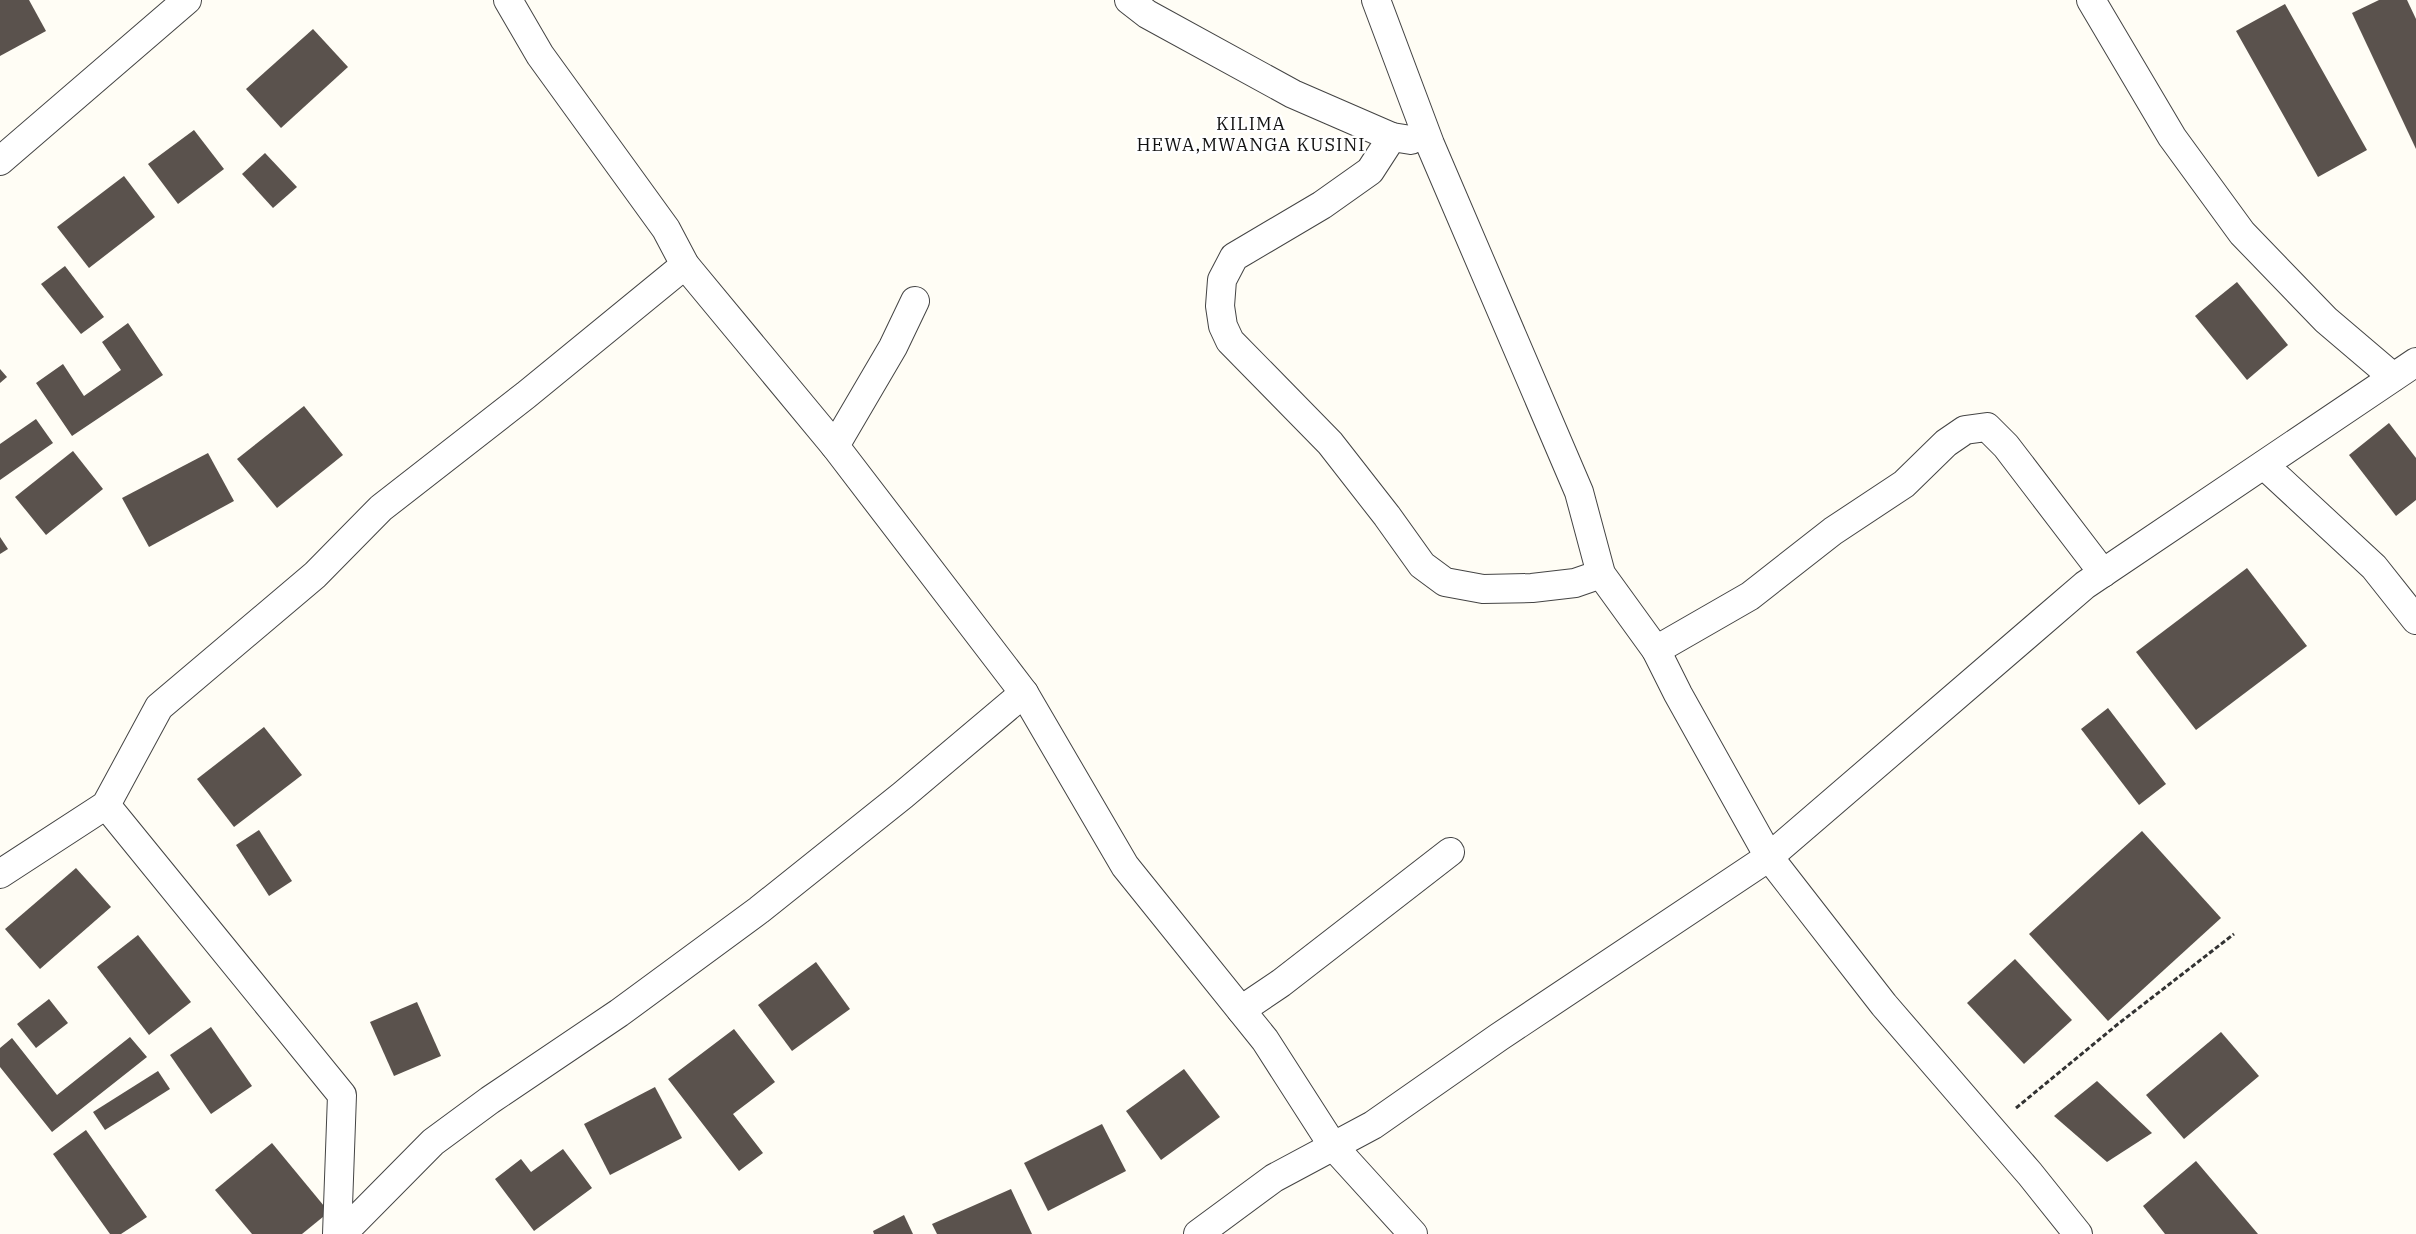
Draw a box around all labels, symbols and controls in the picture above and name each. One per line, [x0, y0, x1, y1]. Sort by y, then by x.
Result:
district label: KILIMA HEWA,MWANGA KUSINI [1136, 112, 1366, 156]

